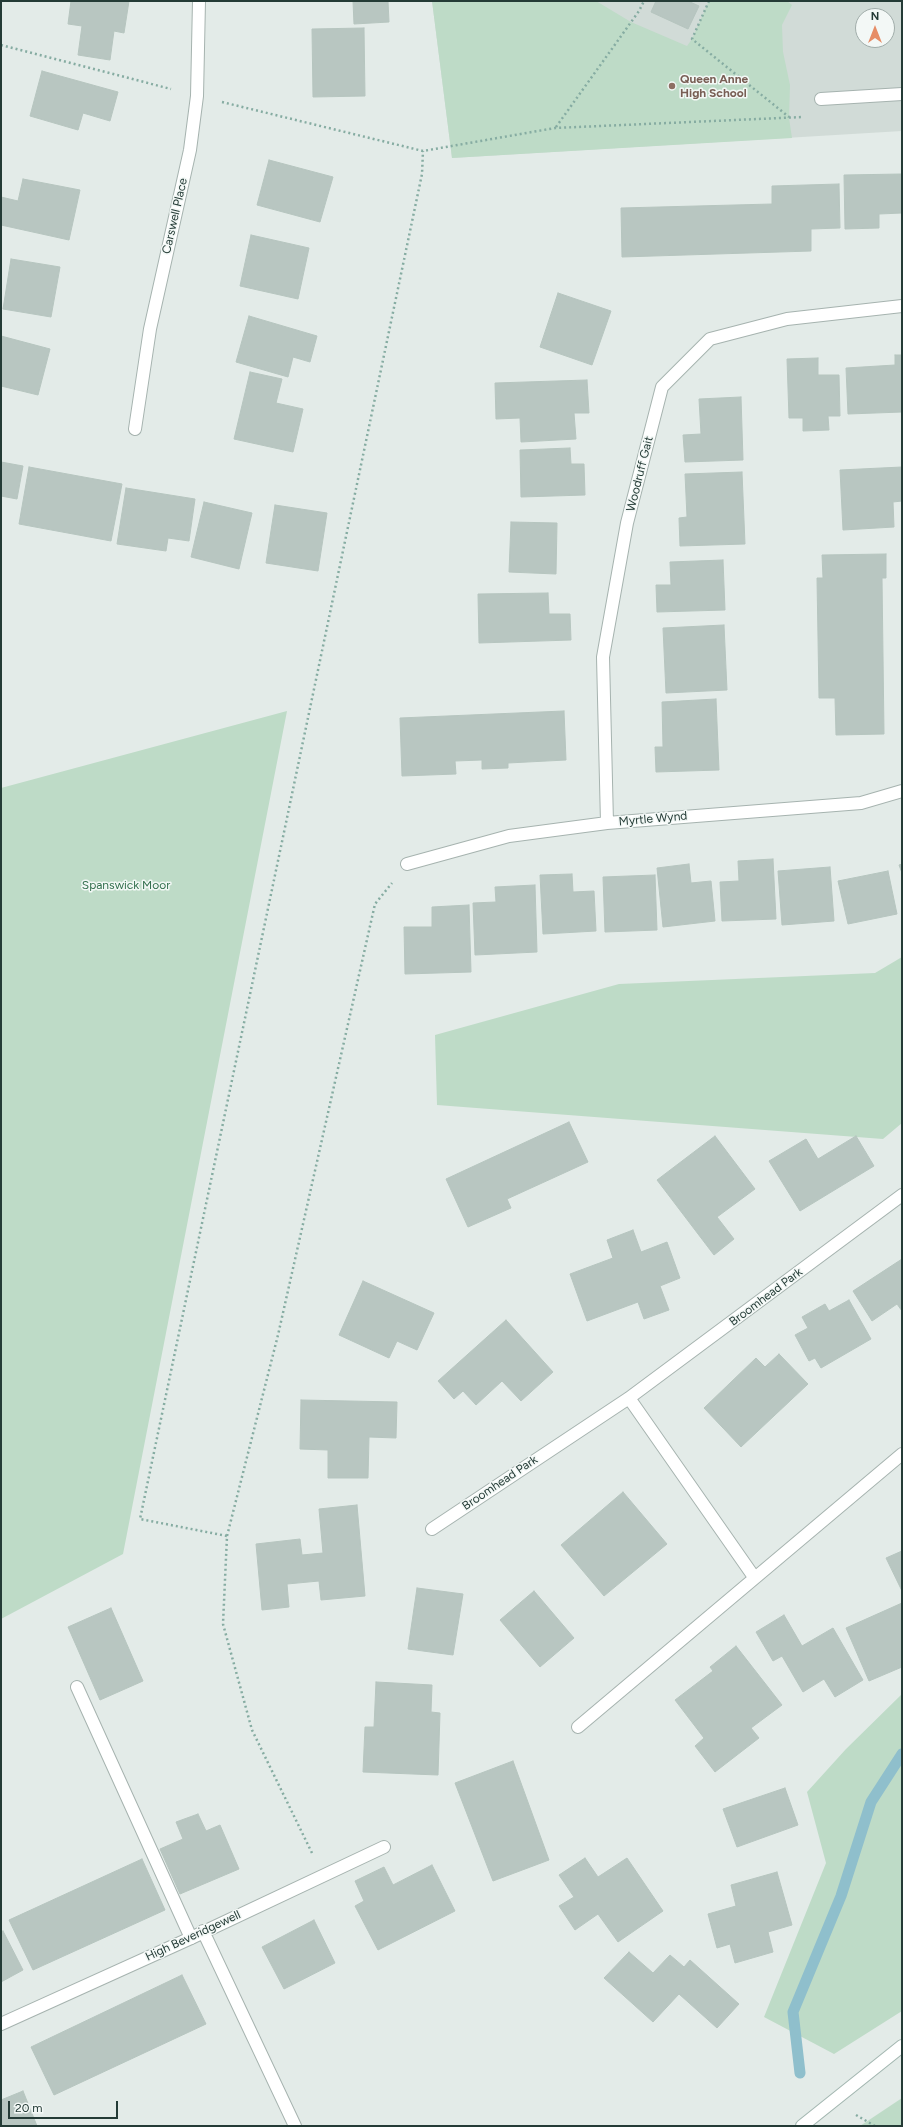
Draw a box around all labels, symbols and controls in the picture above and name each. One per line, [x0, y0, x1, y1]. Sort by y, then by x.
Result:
north arrow [855, 8, 895, 48]
text: N [871, 10, 879, 23]
place label: Queen Anne High School [680, 72, 748, 100]
marker: Queen Anne High School [667, 81, 677, 91]
street label: Carswell Place [159, 177, 191, 255]
street label: Woodruff Gait [624, 435, 656, 513]
street label: Myrtle Wynd [618, 809, 688, 829]
park label: Spanswick Moor [82, 878, 170, 892]
street label: Broomhead Park [727, 1265, 805, 1329]
street label: Broomhead Park [460, 1453, 540, 1513]
street label: High Beveridgewell [143, 1908, 243, 1964]
scale bar [10, 2093, 120, 2119]
text: 20 m [15, 2101, 43, 2115]

